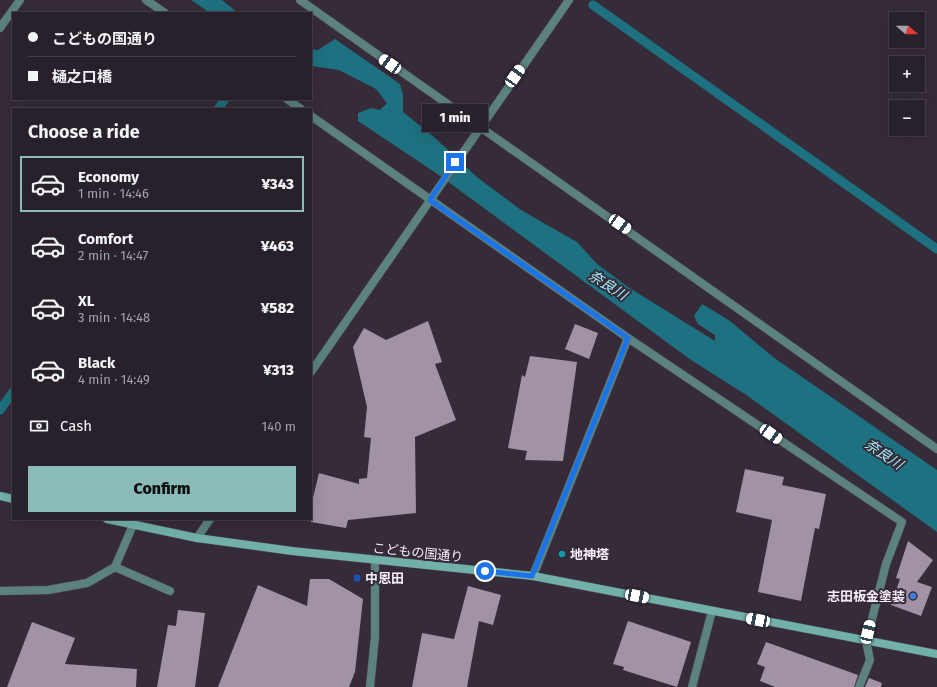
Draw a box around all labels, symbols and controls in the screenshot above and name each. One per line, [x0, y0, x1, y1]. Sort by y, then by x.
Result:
north arrow [889, 12, 925, 48]
map controls [889, 12, 925, 136]
text: こどもの国通り [52, 30, 157, 48]
car [377, 52, 403, 76]
button: + [889, 56, 925, 92]
car [503, 63, 527, 89]
text: 樋之口橋 [52, 68, 112, 86]
button: − [889, 100, 925, 136]
callout: 1 min [422, 104, 488, 132]
text: 1 min [439, 110, 471, 125]
text: Choose a ride [28, 121, 140, 143]
route end [446, 153, 464, 171]
icon: car [30, 166, 66, 202]
text: Economy [78, 168, 139, 186]
text: ¥343 [261, 175, 294, 193]
text: 1 min · 14:46 [78, 186, 149, 201]
car [607, 212, 633, 236]
icon: car [30, 228, 66, 264]
text: Comfort [78, 230, 134, 248]
text: ¥463 [261, 237, 294, 255]
text: 2 min · 14:47 [78, 248, 148, 263]
water label: 奈良川 [585, 267, 632, 305]
icon: car [30, 290, 66, 326]
text: XL [78, 292, 94, 310]
text: ¥582 [261, 299, 294, 317]
text: 3 min · 14:48 [78, 310, 150, 325]
icon: car [30, 352, 66, 388]
text: Black [78, 354, 115, 372]
text: ¥313 [263, 361, 294, 379]
text: 4 min · 14:49 [78, 372, 150, 387]
icon: cash [28, 415, 50, 437]
text: Cash [60, 417, 92, 435]
text: 140 m [262, 419, 296, 434]
car [758, 422, 784, 446]
water label: 奈良川 [862, 436, 908, 474]
button: Confirm [28, 466, 296, 512]
street label: こどもの国通り [372, 540, 464, 565]
place label: 地神塔 [570, 547, 609, 562]
marker: 地神塔 [557, 549, 567, 559]
route start [476, 562, 494, 580]
place label: 中恩田 [365, 571, 404, 586]
marker: 中恩田 [352, 573, 362, 583]
car [624, 588, 650, 604]
place label: 志田板金塗装 [827, 589, 905, 604]
marker: 志田板金塗装 [908, 591, 918, 601]
car [745, 612, 771, 628]
car [859, 619, 877, 645]

